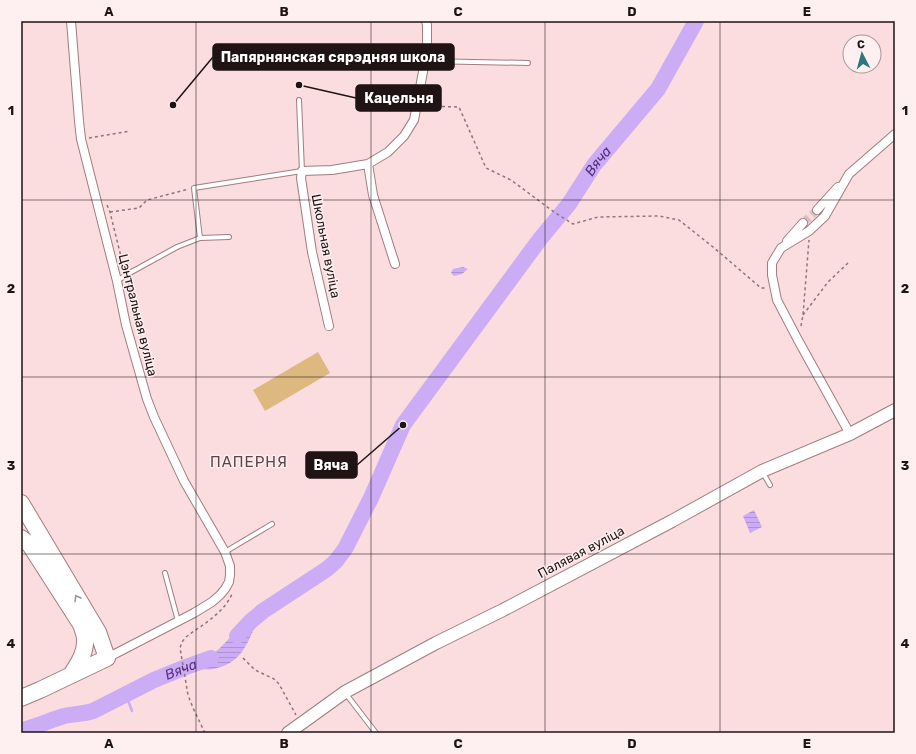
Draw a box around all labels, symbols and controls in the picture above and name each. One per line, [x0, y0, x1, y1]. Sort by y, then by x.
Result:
text: A [104, 4, 114, 19]
text: B [279, 4, 289, 19]
text: C [453, 4, 463, 19]
text: D [627, 4, 637, 19]
text: E [803, 4, 811, 19]
north arrow [842, 34, 882, 74]
text: С [856, 38, 866, 51]
callout: Папярнянская сярэдняя школа [213, 44, 454, 70]
text: Папярнянская сярэдняя школа [221, 49, 445, 66]
callout: Кацельня [356, 85, 441, 111]
text: Кацельня [364, 90, 434, 107]
text: 1 [8, 103, 14, 118]
text: 1 [902, 103, 908, 118]
water label: Вяча [581, 143, 615, 179]
street label: Школьная вуліца [309, 193, 343, 299]
street label: Цэнтральная вуліца [116, 252, 160, 378]
text: 2 [7, 281, 15, 296]
text: 2 [901, 281, 909, 296]
callout: Вяча [306, 452, 357, 478]
district label: ПАПЕРНЯ [210, 453, 288, 471]
text: Вяча [313, 457, 349, 474]
text: 3 [7, 458, 16, 473]
text: 3 [901, 458, 910, 473]
street label: Палявая вуліца [535, 523, 627, 581]
one-way arrow [75, 595, 82, 602]
text: 4 [7, 636, 16, 651]
text: 4 [901, 636, 910, 651]
water label: Вяча [162, 655, 199, 683]
text: A [104, 736, 114, 751]
text: B [279, 736, 289, 751]
text: C [453, 736, 463, 751]
text: D [627, 736, 637, 751]
text: E [803, 736, 811, 751]

